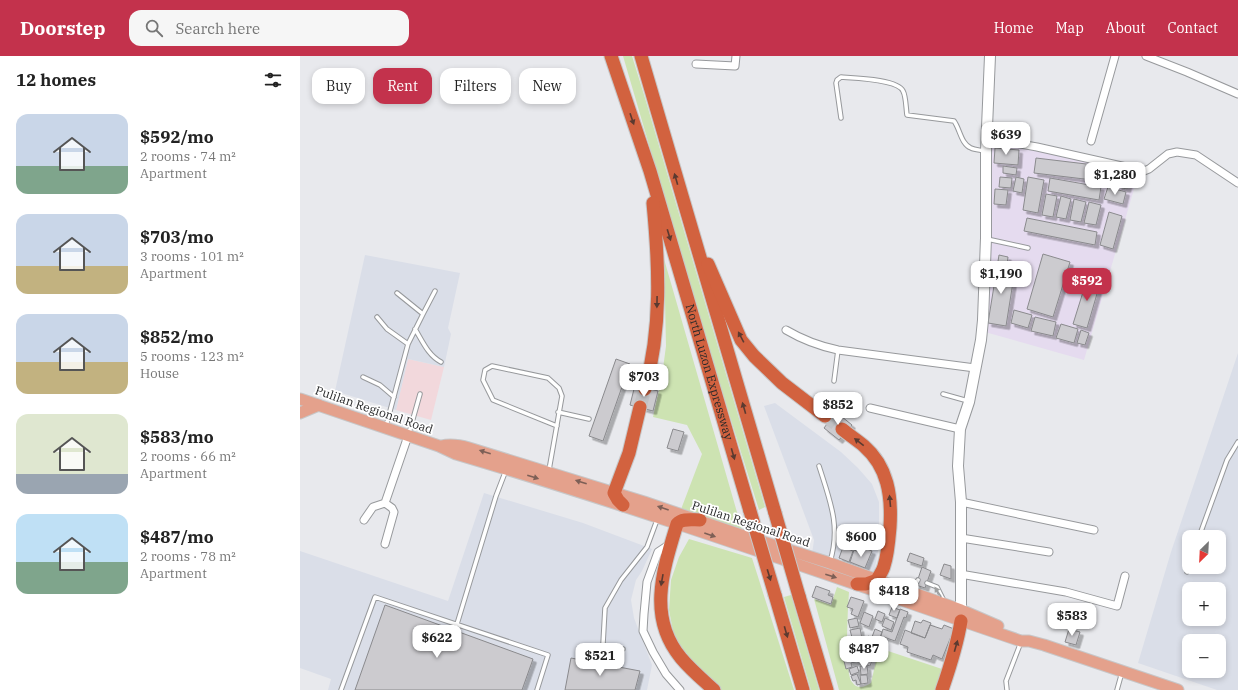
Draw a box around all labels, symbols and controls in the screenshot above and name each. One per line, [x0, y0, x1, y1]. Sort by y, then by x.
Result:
search box [129, 10, 409, 46]
text: Doorstep [20, 16, 105, 40]
icon: search [143, 17, 165, 39]
text: Search here [175, 19, 260, 38]
text: Home [994, 19, 1033, 37]
text: Map [1055, 19, 1084, 37]
text: About [1106, 19, 1145, 37]
text: Contact [1167, 19, 1218, 37]
chip: Buy [312, 68, 365, 104]
chip: Rent [373, 68, 432, 104]
chip: Filters [440, 68, 511, 104]
chip: New [519, 68, 576, 104]
text: 12 homes [16, 69, 96, 91]
icon: filters [262, 69, 284, 91]
one-way arrow [630, 114, 636, 126]
pin: $639 [982, 122, 1030, 156]
text: $592/mo [140, 126, 214, 148]
text: $639 [990, 126, 1022, 143]
icon: home [48, 130, 96, 178]
text: 2 rooms · 74 m² [140, 148, 236, 165]
pin: $1,280 [1082, 162, 1148, 196]
text: Apartment [140, 165, 207, 182]
text: $1,280 [1094, 166, 1136, 183]
one-way arrow [673, 173, 679, 185]
text: $703/mo [140, 226, 214, 248]
one-way arrow [666, 229, 672, 241]
icon: home [48, 230, 96, 278]
text: 3 rooms · 101 m² [140, 248, 244, 265]
pin: $1,190 [968, 261, 1034, 295]
text: Apartment [140, 265, 207, 282]
text: $1,190 [980, 265, 1022, 282]
pin: $592 [1063, 268, 1111, 302]
text: $592 [1071, 272, 1103, 289]
one-way arrow [654, 296, 660, 309]
street label: North Luzon Expressway [683, 302, 737, 442]
text: $852/mo [140, 326, 214, 348]
icon: home [48, 330, 96, 378]
one-way arrow [737, 331, 744, 343]
text: 5 rooms · 123 m² [140, 348, 244, 365]
pin: $703 [620, 364, 668, 398]
text: House [140, 365, 179, 382]
text: $703 [628, 368, 660, 385]
street label: Pulilan Regional Road [313, 382, 435, 437]
pin: $852 [814, 392, 862, 426]
text: $852 [822, 396, 854, 413]
one-way arrow [741, 402, 747, 414]
text: $583/mo [140, 426, 214, 448]
icon: home [48, 430, 96, 478]
one-way arrow [854, 438, 865, 447]
text: 2 rooms · 66 m² [140, 448, 236, 465]
one-way arrow [730, 448, 736, 460]
one-way arrow [478, 449, 490, 455]
text: Apartment [140, 465, 207, 482]
one-way arrow [528, 474, 540, 480]
one-way arrow [575, 479, 587, 485]
one-way arrow [887, 495, 894, 507]
street label: Pulilan Regional Road [690, 497, 812, 550]
one-way arrow [656, 505, 668, 511]
pin: $600 [837, 524, 885, 558]
text: $487/mo [140, 526, 214, 548]
text: $600 [845, 528, 877, 545]
icon: home [48, 530, 96, 578]
north arrow [1182, 530, 1226, 574]
map controls [1182, 530, 1226, 678]
one-way arrow [704, 533, 716, 539]
text: 2 rooms · 78 m² [140, 548, 236, 565]
text: Apartment [140, 565, 207, 582]
one-way arrow [766, 569, 772, 581]
one-way arrow [825, 573, 837, 579]
one-way arrow [659, 574, 665, 587]
pin: $418 [870, 578, 918, 612]
text: $418 [878, 582, 910, 599]
button: + [1182, 582, 1226, 626]
one-way arrow [935, 586, 942, 598]
pin: $583 [1048, 603, 1096, 637]
text: $583 [1056, 607, 1088, 624]
pin: $622 [413, 625, 461, 659]
one-way arrow [783, 626, 789, 638]
text: $622 [421, 629, 453, 646]
button: − [1182, 634, 1226, 678]
pin: $487 [840, 636, 888, 670]
text: $487 [848, 640, 880, 657]
one-way arrow [953, 640, 959, 652]
pin: $521 [576, 643, 624, 677]
text: $521 [584, 647, 616, 664]

